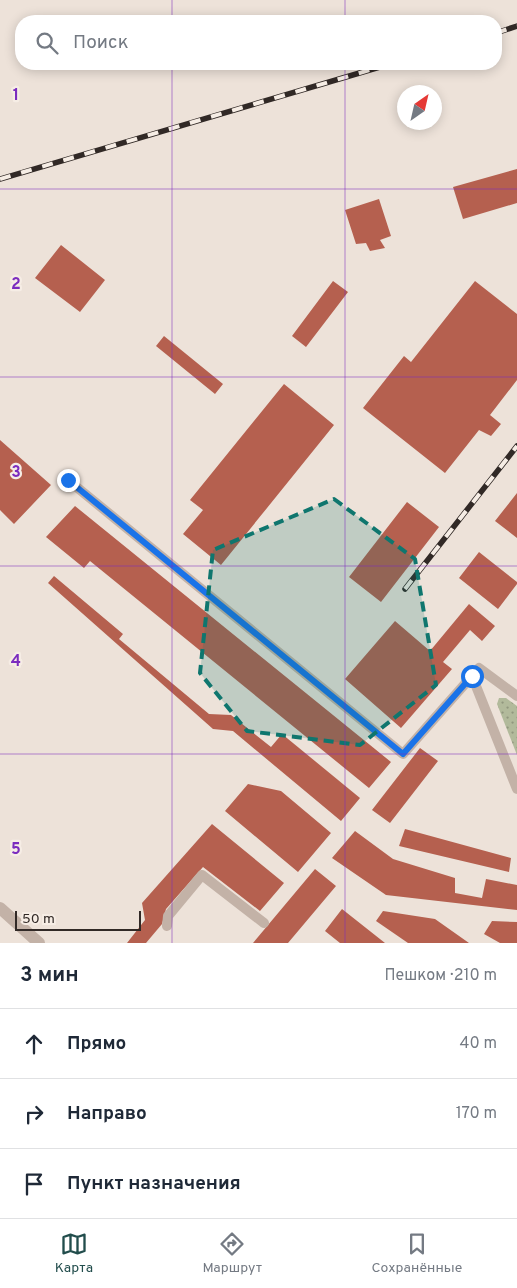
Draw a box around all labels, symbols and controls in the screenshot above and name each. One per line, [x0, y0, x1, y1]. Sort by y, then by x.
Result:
search box [15, 15, 502, 70]
icon: search [33, 29, 61, 57]
text: Поиск [73, 31, 129, 55]
north arrow [397, 85, 442, 130]
text: 1 [13, 86, 19, 106]
text: 2 [11, 275, 21, 295]
text: 3 [11, 463, 21, 483]
route end [57, 469, 80, 492]
text: 4 [11, 652, 21, 672]
route start [461, 665, 484, 688]
text: 5 [11, 840, 21, 860]
scale bar [15, 908, 141, 931]
text: 50 m [22, 911, 55, 928]
text: 3 мин [20, 962, 79, 989]
text: Пешком · 210 m [384, 966, 497, 986]
icon: ahead [20, 1030, 48, 1058]
text: Прямо [67, 1032, 126, 1056]
text: 40 m [459, 1034, 497, 1054]
icon: right [20, 1100, 48, 1128]
text: Направо [67, 1102, 147, 1126]
text: 170 m [456, 1104, 497, 1124]
icon: arrive [20, 1170, 48, 1198]
text: Пункт назначения [67, 1172, 241, 1196]
tab: Карта [55, 1230, 93, 1277]
tab: Маршрут [202, 1230, 262, 1277]
tab: Сохранённые [371, 1230, 462, 1277]

